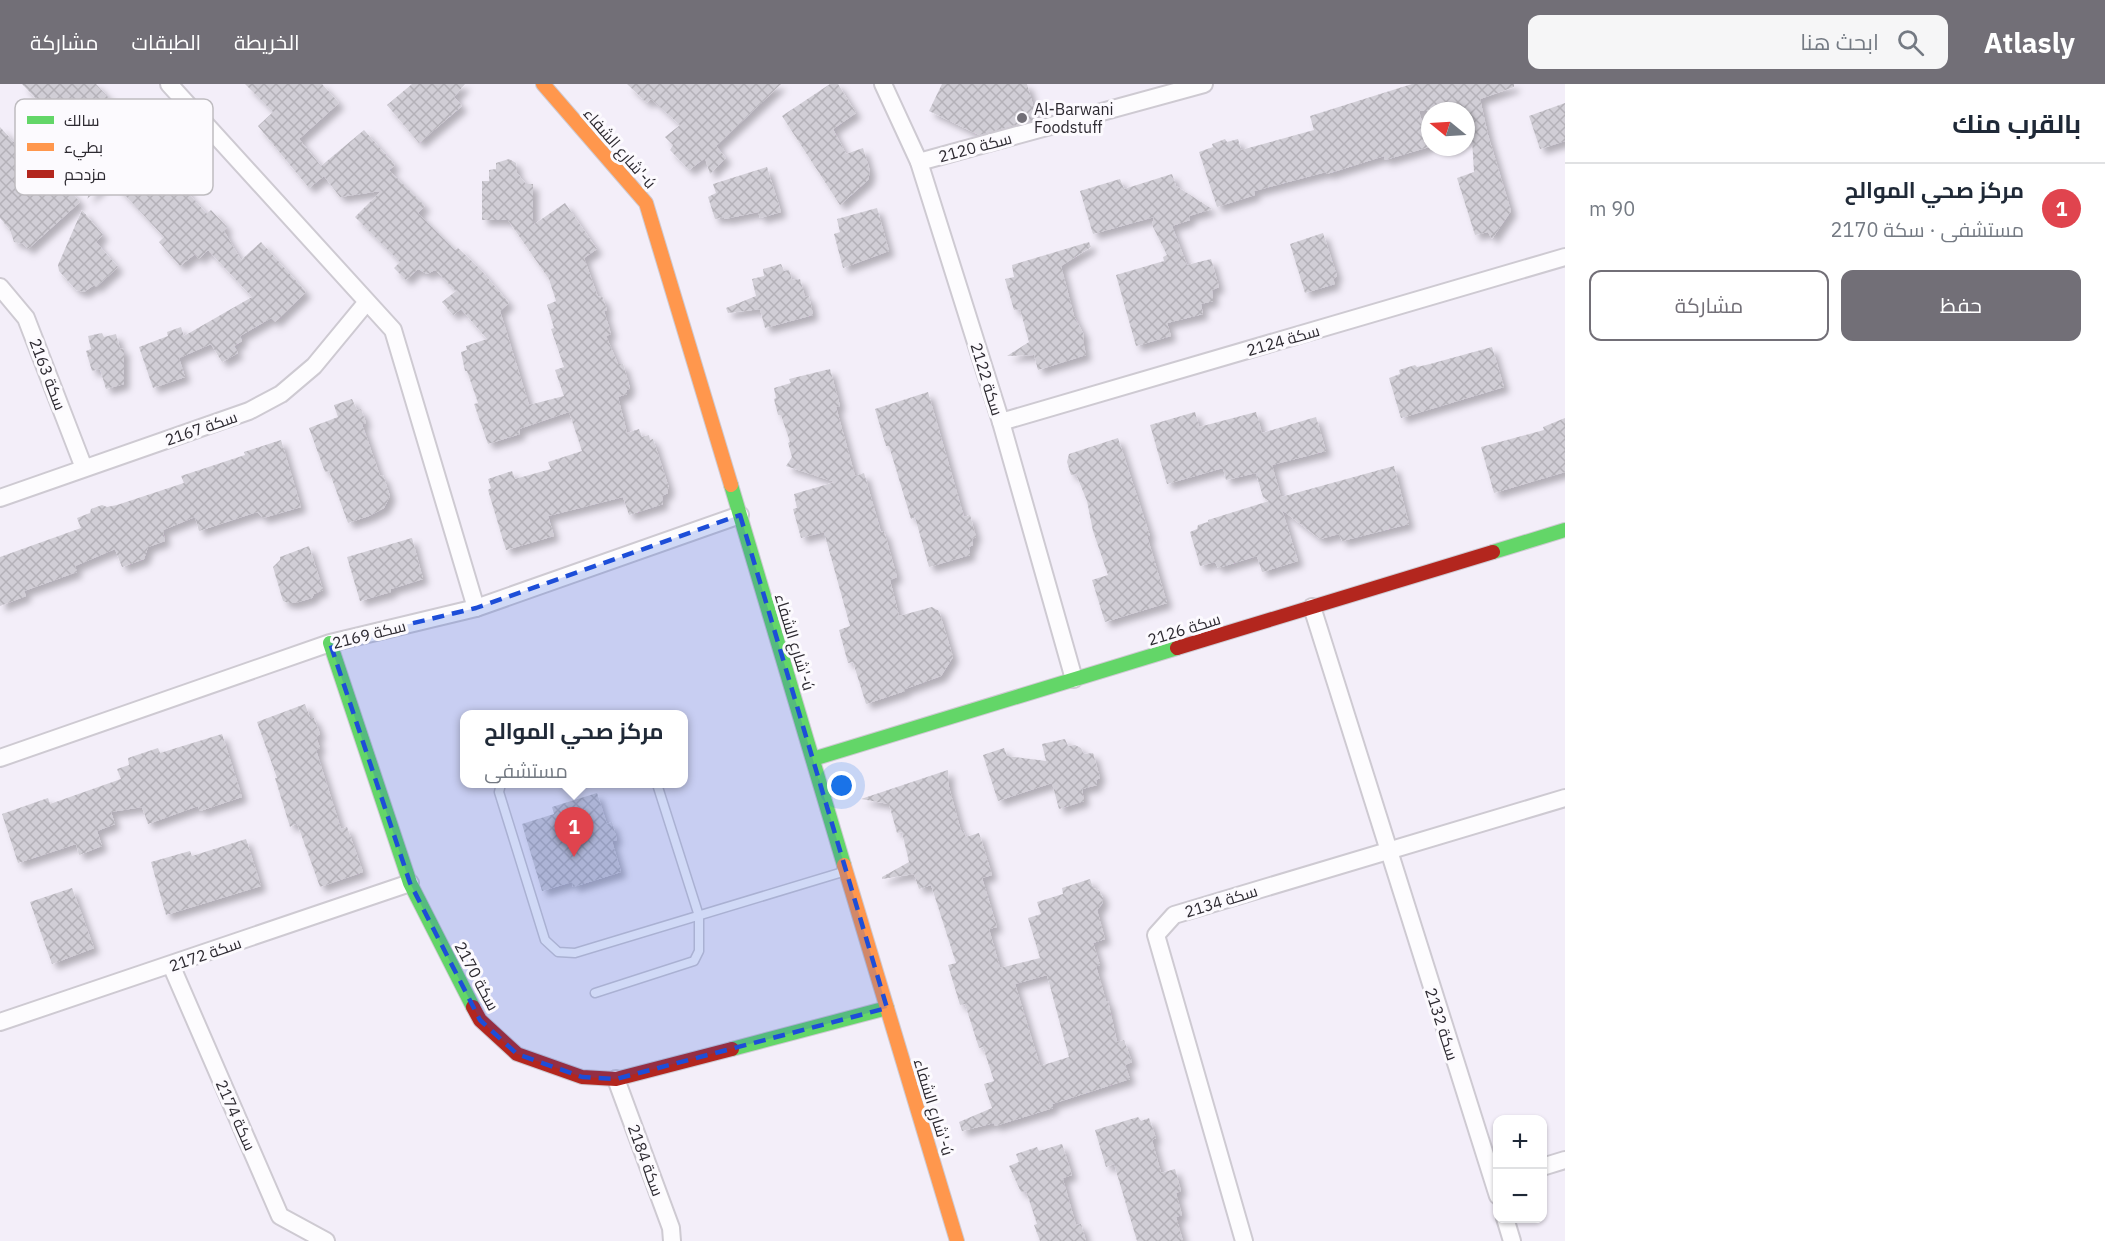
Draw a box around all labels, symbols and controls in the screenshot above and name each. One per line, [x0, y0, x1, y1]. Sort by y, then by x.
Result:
search box [1528, 15, 1948, 69]
text: Atlasly [1984, 24, 2075, 61]
icon: search [1894, 26, 1927, 59]
text: ابحث هنا [1800, 27, 1879, 56]
text: مشاركة [30, 28, 99, 56]
text: الطبقات [132, 28, 201, 56]
text: الخريطة [234, 28, 300, 56]
legend [15, 99, 213, 195]
place label: Al-Barwani Foodstuff [1034, 99, 1114, 137]
north arrow [1421, 102, 1475, 156]
street label: شارع الشفاء'-ú [578, 104, 660, 194]
text: بالقرب منك [1952, 106, 2081, 140]
text: سالك [64, 110, 99, 130]
marker: Al-Barwani Foodstuff [1015, 111, 1029, 125]
street label: سكة 2120 [936, 128, 1014, 166]
text: بطيء [64, 137, 103, 161]
text: مزدحم [64, 164, 106, 186]
text: مركز صحي الموالح [1845, 175, 2024, 204]
text: 90 m [1589, 195, 1635, 222]
text: 1 [2056, 195, 2068, 222]
text: مستشفى · سكة 2170 [1830, 216, 2024, 243]
button: مشاركة [1589, 270, 1829, 341]
button: حفظ [1841, 270, 2081, 341]
street label: سكة 2124 [1244, 320, 1322, 360]
street label: سكة 2163 [25, 335, 71, 413]
street label: سكة 2122 [966, 340, 1008, 418]
street label: سكة 2167 [162, 406, 240, 450]
street label: شارع الشفاء'-ú [769, 591, 819, 693]
street label: سكة 2126 [1145, 608, 1223, 650]
street label: سكة 2169 [330, 615, 408, 653]
popup [460, 710, 688, 788]
text: مركز صحي الموالح [484, 716, 664, 745]
text: مستشفى [484, 757, 568, 784]
your location [827, 771, 856, 800]
pin: 1 [554, 808, 594, 857]
street label: سكة 2134 [1182, 880, 1260, 922]
street label: سكة 2172 [166, 932, 244, 976]
street label: سكة 2170 [451, 938, 503, 1014]
street label: سكة 2132 [1421, 985, 1463, 1063]
street label: شارع الشفاء'-ú [908, 1056, 958, 1158]
street label: سكة 2174 [212, 1077, 260, 1153]
map controls [1493, 1115, 1547, 1223]
button: + [1493, 1115, 1547, 1169]
street label: سكة 2184 [624, 1121, 668, 1199]
button: − [1493, 1169, 1547, 1223]

